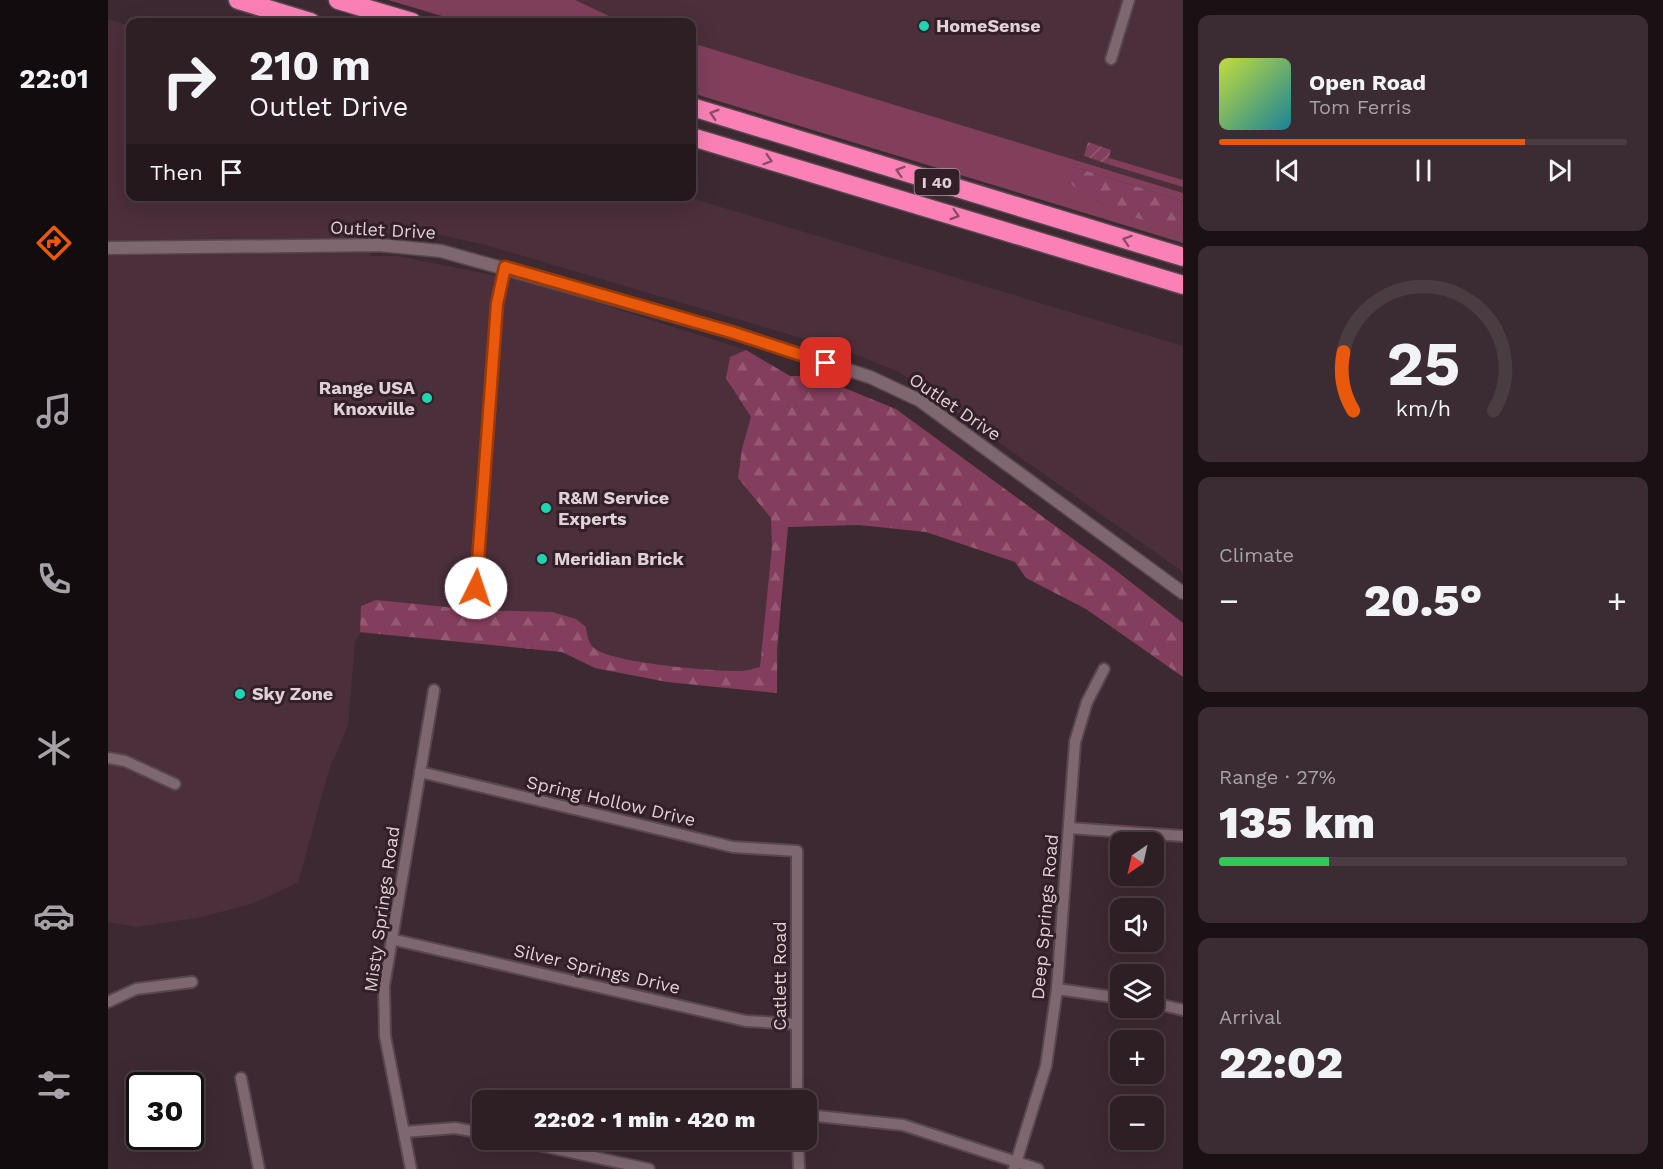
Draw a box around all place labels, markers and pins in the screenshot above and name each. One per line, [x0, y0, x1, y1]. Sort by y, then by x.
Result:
place label: HomeSense [936, 15, 1041, 36]
marker: HomeSense [917, 19, 931, 33]
pin [800, 337, 851, 388]
place label: Range USA Knoxville [319, 377, 416, 419]
marker: Range USA Knoxville [420, 391, 434, 405]
place label: R&M Service Experts [558, 487, 669, 529]
marker: R&M Service Experts [539, 501, 553, 515]
place label: Meridian Brick [554, 548, 684, 569]
marker: Meridian Brick [535, 552, 549, 566]
place label: Sky Zone [252, 683, 333, 704]
marker: Sky Zone [233, 687, 247, 701]

